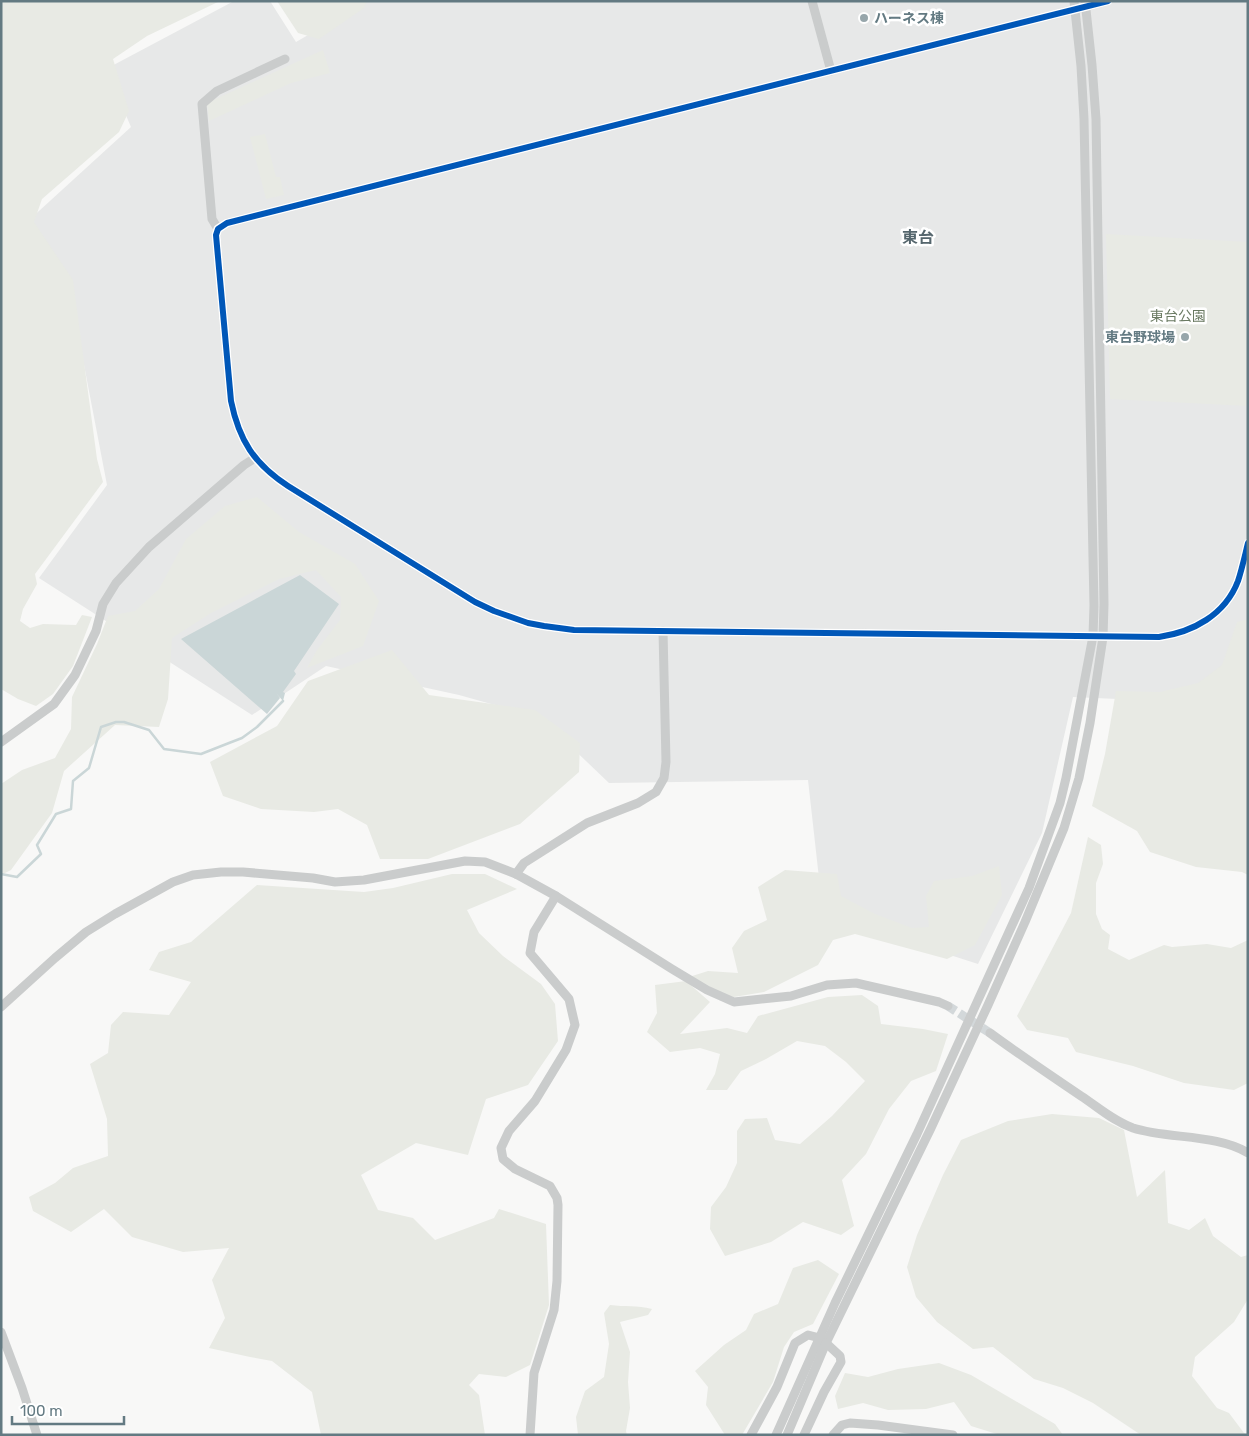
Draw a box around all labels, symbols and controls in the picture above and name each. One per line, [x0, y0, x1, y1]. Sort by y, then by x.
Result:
place label: ハーネス棟 [874, 10, 944, 27]
marker: ハーネス棟 [858, 12, 870, 24]
district label: 東台 [902, 228, 934, 247]
park label: 東台公園 [1150, 308, 1206, 325]
place label: 東台野球場 [1105, 329, 1175, 346]
marker: 東台野球場 [1179, 331, 1191, 343]
scale bar [12, 1394, 125, 1426]
text: 100 m [20, 1402, 62, 1420]

